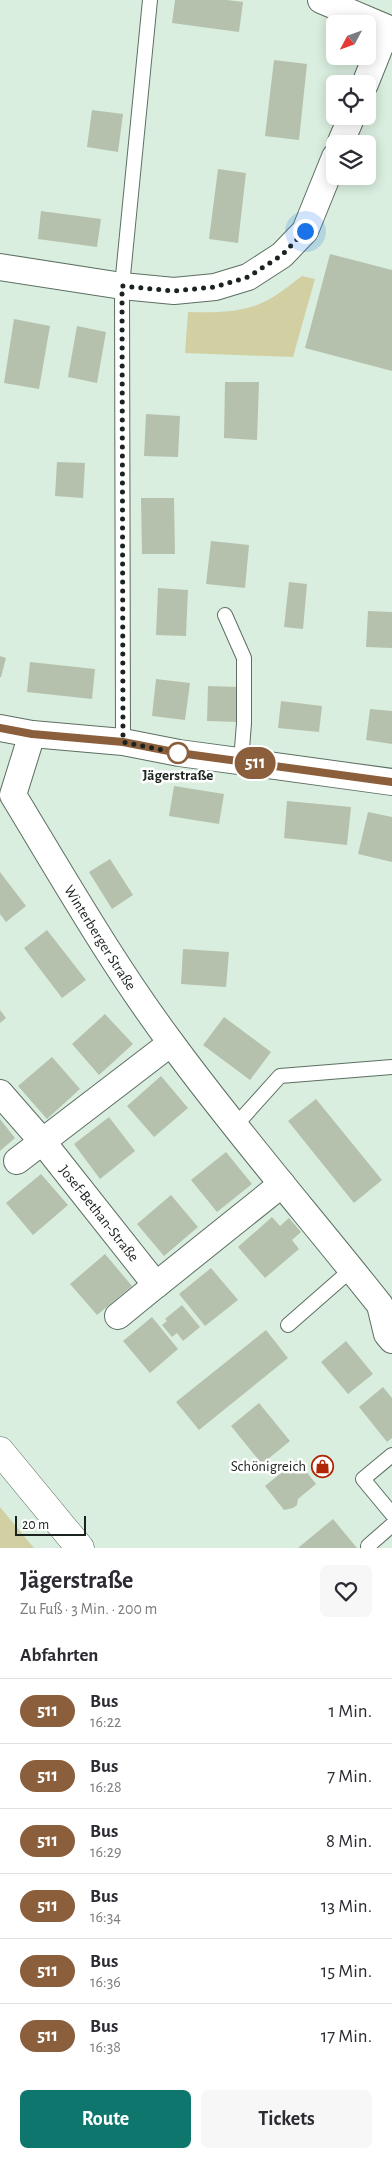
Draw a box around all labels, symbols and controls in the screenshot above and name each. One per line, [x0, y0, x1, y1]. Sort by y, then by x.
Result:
north arrow [326, 15, 376, 65]
map controls [326, 15, 376, 185]
button: locate [326, 75, 376, 125]
button: layers [326, 135, 376, 185]
your location [293, 219, 318, 244]
marker: Jägerstraße [167, 742, 189, 764]
line badge: 511 [226, 747, 284, 779]
text: 511 [245, 754, 265, 772]
place label: Jägerstraße [143, 768, 213, 783]
street label: Winterberger Straße [62, 882, 139, 993]
street label: Josef-Bethan-Straße [57, 1162, 142, 1264]
shop icon: Schönigreich [310, 1454, 334, 1478]
place label: Schönigreich [231, 1459, 306, 1474]
scale bar [15, 1513, 86, 1536]
text: 20 m [22, 1518, 49, 1532]
button: heart [320, 1565, 372, 1617]
text: Jägerstraße [20, 1569, 133, 1593]
text: Zu Fuß · 3 Min. · 200 m [20, 1601, 157, 1617]
text: Abfahrten [20, 1646, 98, 1665]
text: Bus [90, 1692, 118, 1711]
text: 511 [37, 1702, 58, 1720]
text: 1 Min. [329, 1702, 372, 1721]
text: 16:22 [90, 1714, 121, 1730]
text: Bus [90, 1757, 118, 1776]
text: 511 [37, 1767, 58, 1785]
text: 7 Min. [327, 1767, 372, 1786]
text: 16:28 [90, 1779, 122, 1795]
text: Bus [90, 1822, 118, 1841]
text: 511 [37, 1832, 58, 1850]
text: 8 Min. [326, 1832, 372, 1851]
text: 16:29 [90, 1844, 122, 1860]
text: Bus [90, 1887, 118, 1906]
text: 511 [37, 1897, 58, 1915]
text: 13 Min. [321, 1897, 372, 1916]
text: 16:34 [90, 1909, 121, 1925]
text: Bus [90, 1952, 118, 1971]
text: 511 [37, 1962, 58, 1980]
text: 15 Min. [321, 1962, 372, 1981]
text: 16:36 [90, 1974, 121, 1990]
text: Bus [90, 2017, 118, 2036]
text: 511 [37, 2027, 58, 2045]
text: 17 Min. [321, 2027, 372, 2046]
text: 16:38 [90, 2039, 121, 2055]
button: Route [20, 2090, 191, 2148]
button: Tickets [201, 2090, 372, 2148]

